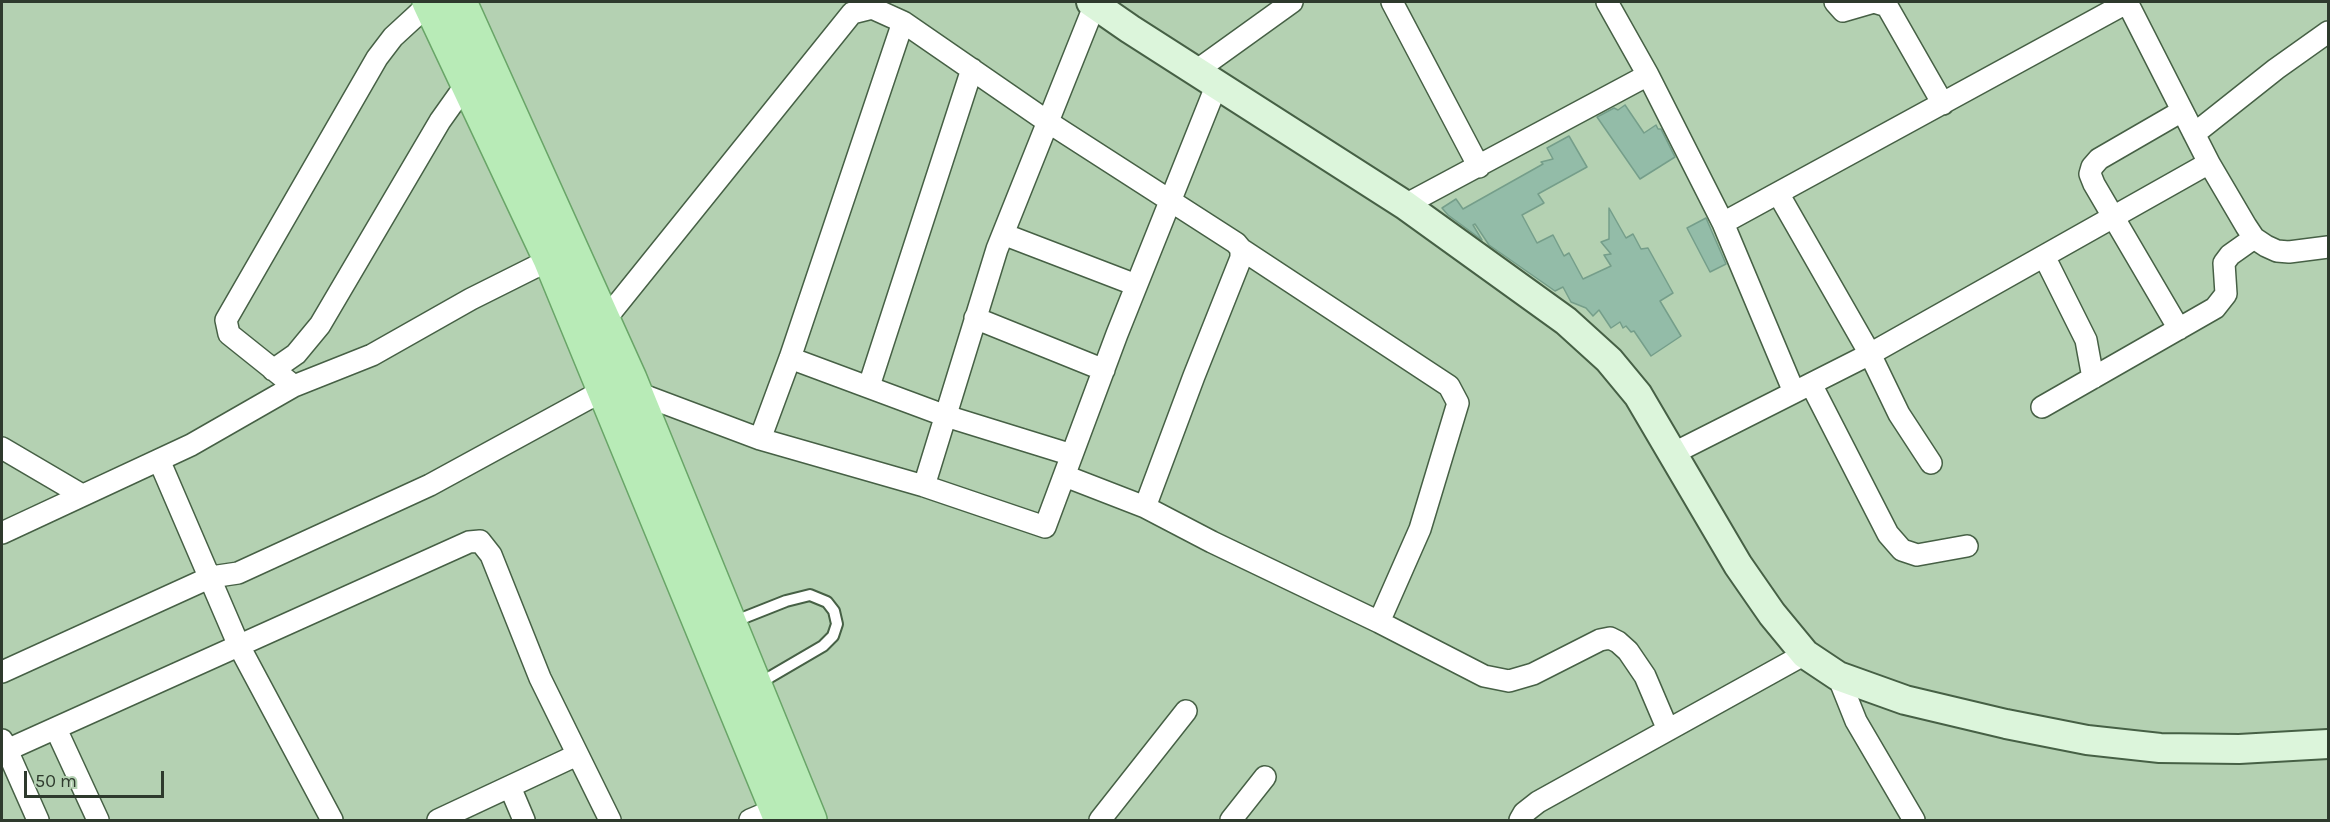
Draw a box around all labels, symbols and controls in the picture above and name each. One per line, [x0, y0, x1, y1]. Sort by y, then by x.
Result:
scale bar [27, 759, 166, 797]
text: 50 m [35, 770, 77, 792]

